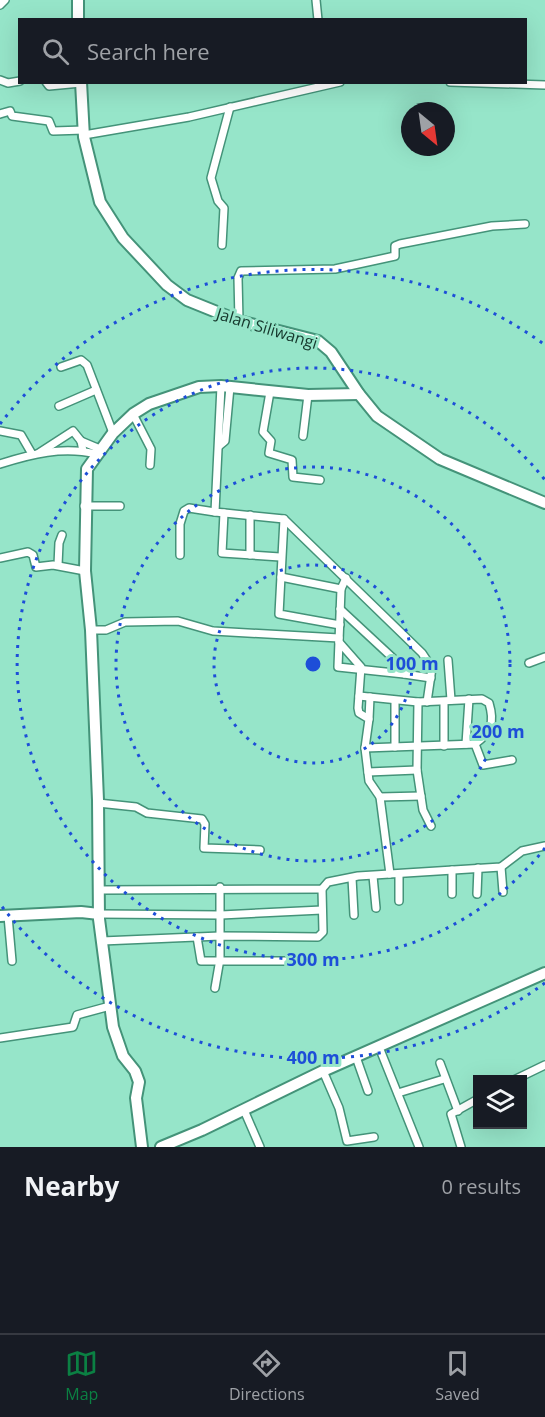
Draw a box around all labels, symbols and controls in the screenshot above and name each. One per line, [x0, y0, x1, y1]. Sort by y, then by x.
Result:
search box [18, 18, 527, 84]
icon: search [39, 35, 72, 68]
text: Search here [87, 36, 210, 66]
north arrow [401, 102, 455, 156]
street label: Jalan Siliwangi [212, 302, 320, 354]
text: 100 m [385, 651, 439, 675]
centre of rings [303, 654, 323, 674]
text: 200 m [471, 719, 525, 743]
text: 300 m [286, 947, 340, 971]
text: 400 m [286, 1045, 340, 1069]
map controls [473, 1075, 527, 1129]
button: layers [473, 1075, 527, 1129]
text: Nearby [24, 1168, 119, 1204]
text: 0 results [441, 1173, 521, 1200]
tab: Map [65, 1347, 98, 1405]
tab: Directions [229, 1347, 305, 1405]
tab: Saved [435, 1347, 480, 1405]

